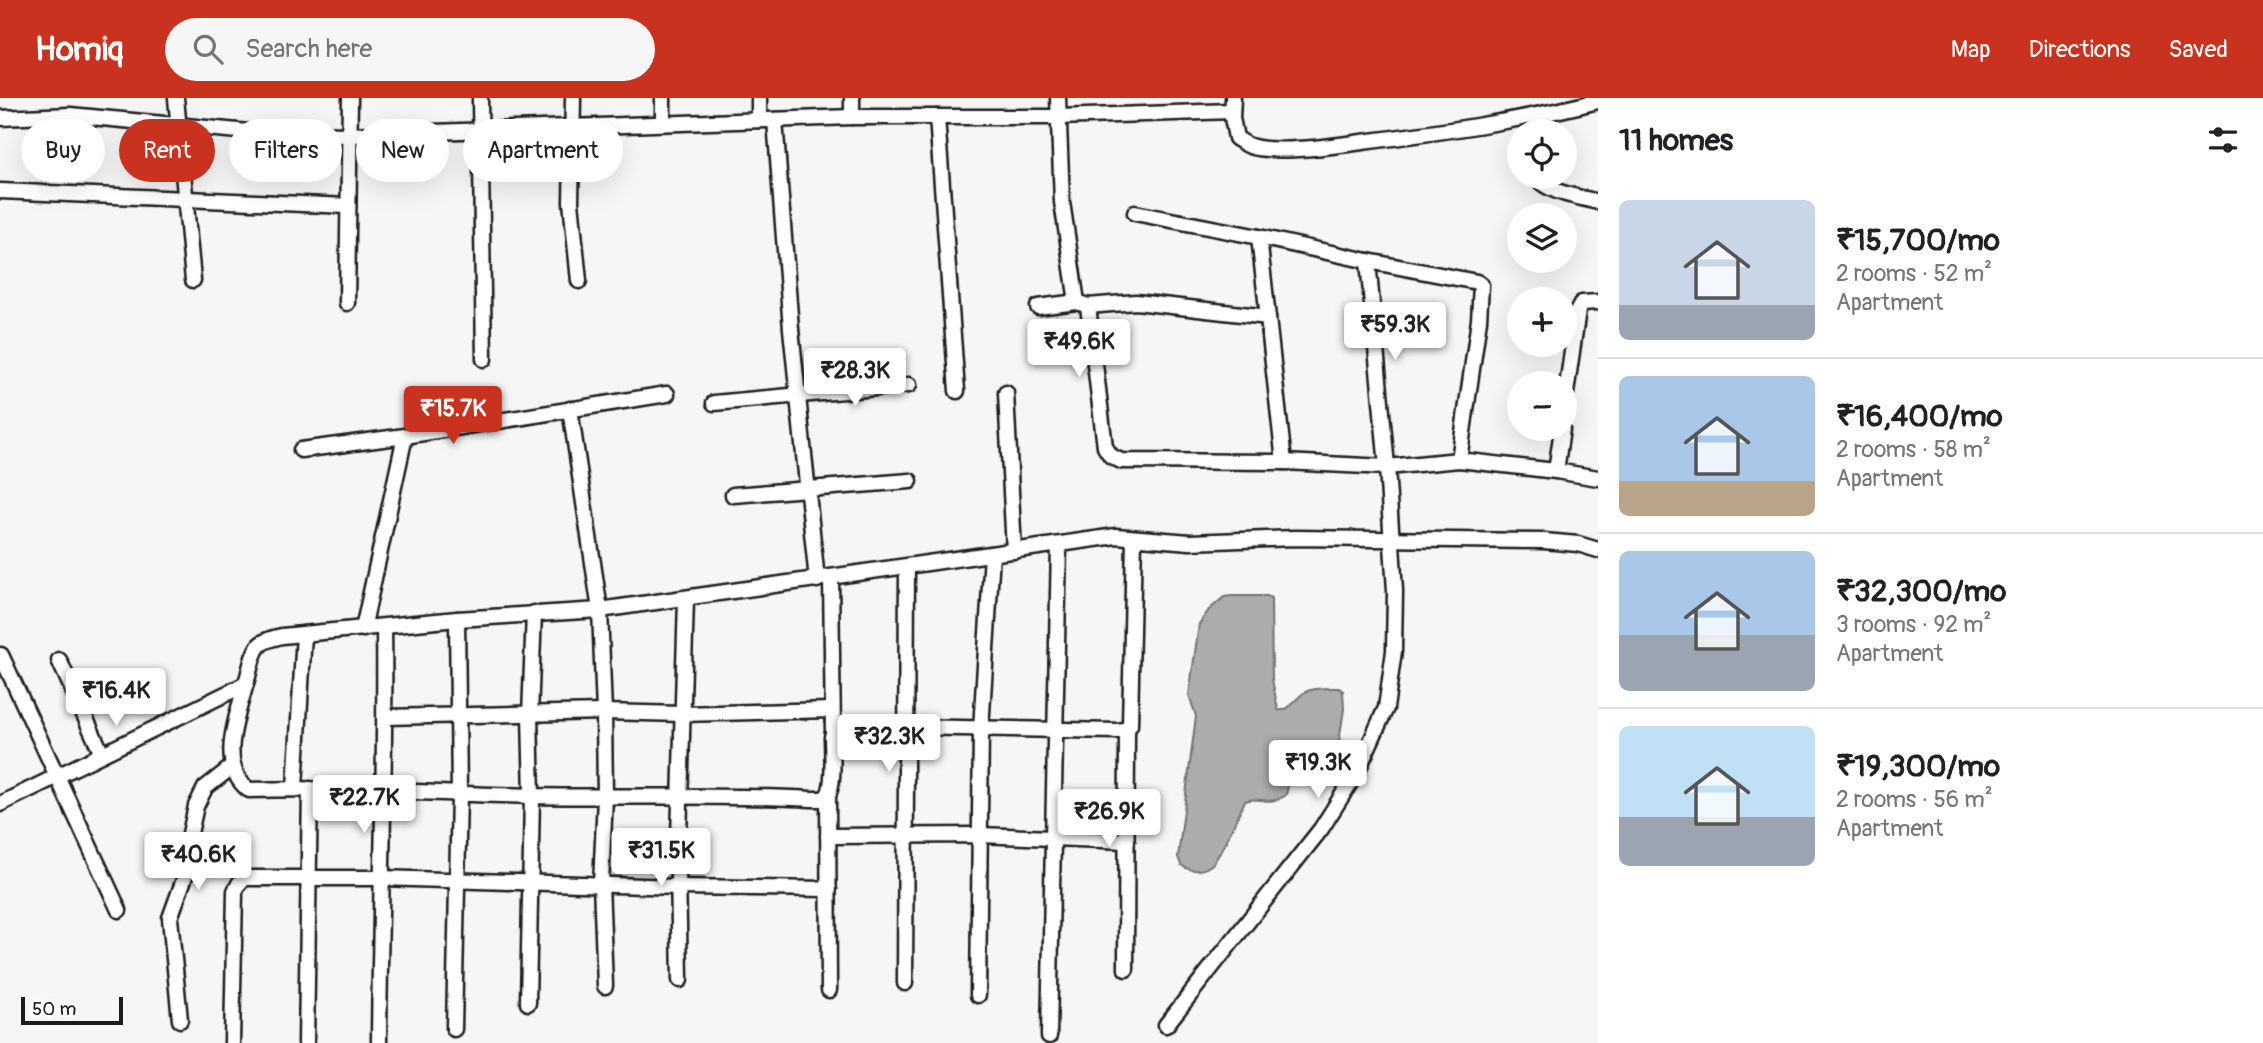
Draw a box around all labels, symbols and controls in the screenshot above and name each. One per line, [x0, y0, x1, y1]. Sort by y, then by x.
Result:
search box [165, 18, 655, 81]
text: Homiq [35, 29, 123, 70]
icon: search [189, 30, 227, 68]
text: Search here [245, 33, 372, 65]
text: Map [1951, 35, 1991, 64]
text: Directions [2029, 35, 2130, 64]
text: Saved [2168, 35, 2228, 64]
chip: Buy [21, 119, 105, 182]
chip: Rent [119, 119, 215, 182]
chip: Filters [229, 119, 342, 182]
chip: New [356, 119, 449, 182]
chip: Apartment [463, 119, 623, 182]
map controls [1507, 119, 1577, 441]
button: locate [1507, 119, 1577, 189]
icon: filters [2204, 121, 2242, 159]
text: 11 homes [1619, 122, 1733, 159]
button: layers [1507, 203, 1577, 273]
text: ₹15,700/mo [1836, 222, 2000, 259]
icon: home [1675, 228, 1759, 312]
text: 2 rooms · 52 m² [1836, 259, 1992, 288]
button: + [1507, 287, 1577, 357]
text: Apartment [1836, 288, 1943, 317]
pin: ₹59.3K [1338, 302, 1452, 362]
text: ₹59.3K [1360, 310, 1430, 339]
pin: ₹49.6K [1022, 320, 1136, 379]
text: ₹49.6K [1043, 327, 1115, 356]
pin: ₹28.3K [798, 348, 912, 408]
text: ₹28.3K [820, 356, 890, 385]
button: − [1507, 371, 1577, 441]
pin: ₹15.7K [396, 386, 510, 446]
text: ₹15.7K [420, 394, 486, 423]
text: ₹16,400/mo [1836, 398, 2003, 435]
icon: home [1675, 404, 1759, 488]
text: 2 rooms · 58 m² [1836, 435, 1991, 464]
text: Apartment [1836, 464, 1943, 493]
text: ₹32,300/mo [1836, 573, 2006, 610]
icon: home [1675, 579, 1759, 663]
text: 3 rooms · 92 m² [1836, 610, 1991, 639]
text: Apartment [1836, 639, 1943, 668]
pin: ₹16.4K [59, 668, 173, 728]
text: ₹16.4K [82, 676, 150, 705]
pin: ₹32.3K [832, 714, 946, 774]
text: ₹32.3K [853, 722, 925, 751]
pin: ₹19.3K [1261, 740, 1375, 800]
text: ₹19.3K [1285, 748, 1351, 777]
text: ₹19,300/mo [1836, 748, 2000, 785]
icon: home [1675, 754, 1759, 838]
pin: ₹22.7K [307, 776, 421, 835]
text: ₹22.7K [329, 783, 399, 812]
text: 2 rooms · 56 m² [1836, 785, 1993, 814]
pin: ₹26.9K [1052, 790, 1166, 849]
text: ₹26.9K [1074, 797, 1144, 826]
text: Apartment [1836, 814, 1943, 843]
pin: ₹31.5K [604, 828, 718, 888]
pin: ₹40.6K [141, 832, 255, 892]
text: ₹31.5K [628, 836, 695, 865]
text: ₹40.6K [160, 840, 236, 869]
scale bar [21, 994, 122, 1026]
text: 50 m [32, 997, 76, 1021]

